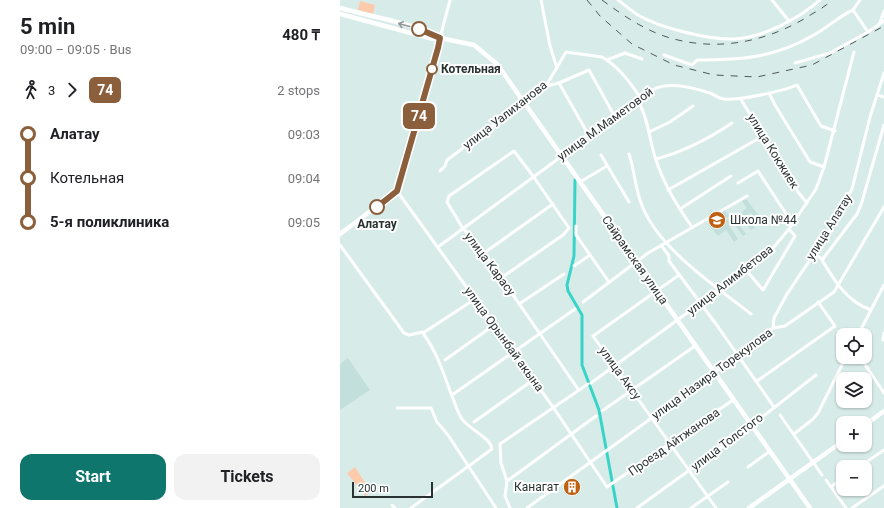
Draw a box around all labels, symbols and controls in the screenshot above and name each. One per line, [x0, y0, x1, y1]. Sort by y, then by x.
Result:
text: 5 min [20, 14, 75, 39]
one-way arrow [397, 21, 410, 28]
unlabelled marker [411, 21, 427, 37]
text: 480 ₸ [282, 26, 320, 44]
text: 09:00 – 09:05 · Bus [20, 42, 132, 57]
place label: Котельная [441, 62, 501, 76]
marker: Котельная [426, 63, 438, 75]
street label: улица Уалиханова [460, 78, 550, 152]
icon: walk [20, 79, 42, 101]
icon: forward [61, 79, 83, 101]
text: 74 [97, 82, 113, 98]
text: 3 [48, 83, 55, 98]
text: 2 stops [277, 83, 320, 98]
street label: улица М.Маметовой [554, 85, 656, 163]
line badge: 74 [401, 103, 437, 129]
text: 74 [411, 108, 427, 124]
street label: улица Кокжиек [744, 111, 802, 192]
text: Алатау [50, 125, 100, 143]
text: 09:03 [288, 127, 320, 142]
text: Котельная [50, 169, 124, 187]
text: 09:04 [288, 171, 320, 186]
street label: улица Алатау [803, 191, 855, 263]
marker: Алатау [369, 199, 385, 215]
school or university icon: Школа №44 [707, 210, 727, 230]
text: 5-я поликлиника [50, 213, 169, 231]
street label: Сайрамская улица [599, 213, 671, 307]
place label: Школа №44 [730, 213, 797, 227]
text: 09:05 [288, 215, 320, 230]
place label: Алатау [357, 217, 398, 231]
street label: улица Карасу [462, 230, 518, 299]
street label: улица Алимбетова [684, 242, 776, 318]
street label: улица Орынбай акына [461, 284, 547, 394]
street label: улица Назира Торекулова [649, 326, 775, 422]
map controls [836, 328, 872, 496]
button: locate [836, 328, 872, 364]
street label: улица Аксу [596, 344, 644, 402]
button: layers [836, 372, 872, 408]
street label: Проезд Айтжанова [626, 405, 722, 479]
street label: улица Толстого [688, 410, 766, 474]
button: + [836, 416, 872, 452]
button: Start [20, 454, 166, 500]
button: Tickets [174, 454, 320, 500]
button: − [836, 460, 872, 496]
building icon: Канагат [562, 477, 582, 497]
scale bar [352, 480, 433, 499]
place label: Канагат [514, 480, 559, 494]
text: 200 m [358, 482, 389, 495]

